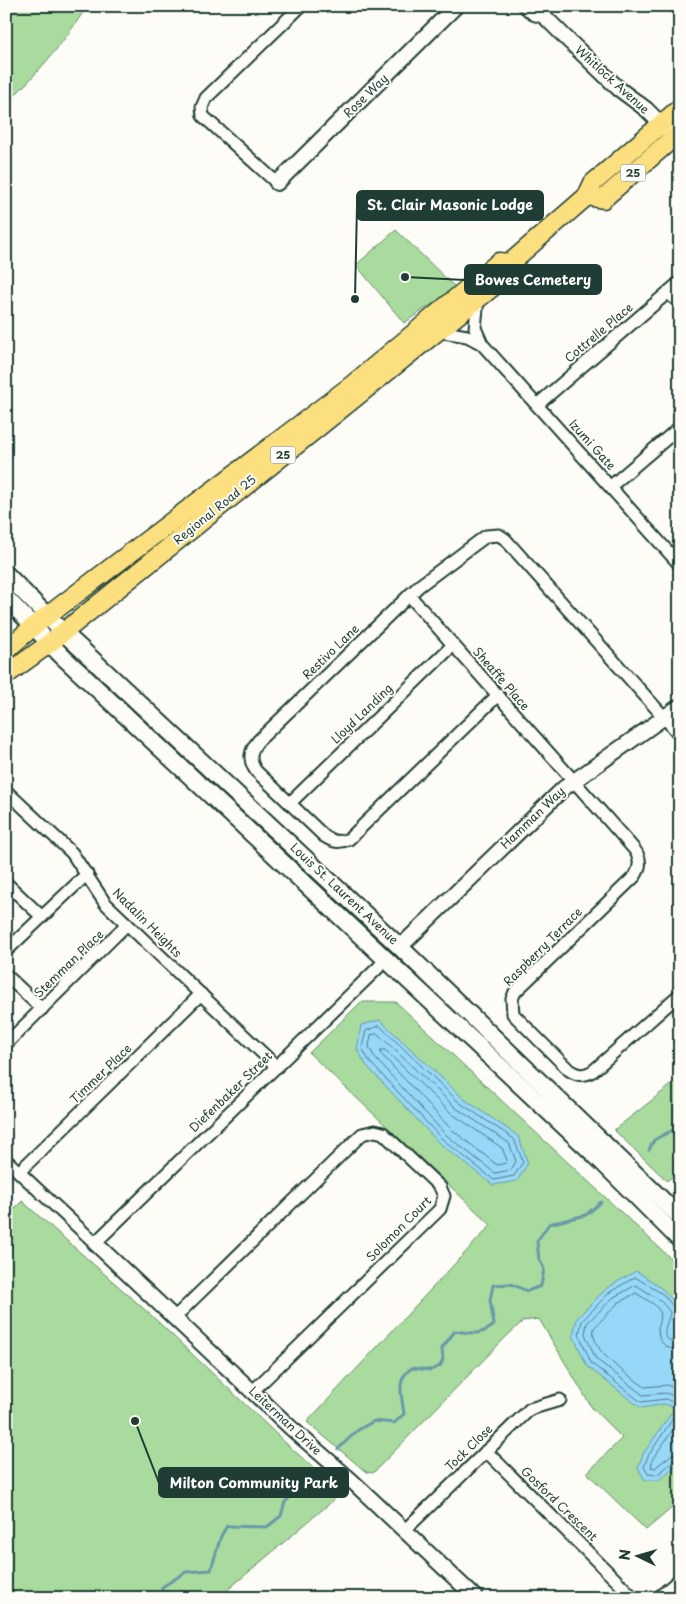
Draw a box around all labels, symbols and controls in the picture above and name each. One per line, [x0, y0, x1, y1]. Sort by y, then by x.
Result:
street label: Whitlock Avenue [572, 41, 654, 118]
street label: Rose Way [339, 69, 392, 121]
road number: 25 [620, 164, 646, 182]
callout: St. Clair Masonic Lodge [357, 191, 543, 220]
text: St. Clair Masonic Lodge [367, 194, 533, 215]
callout: Bowes Cemetery [465, 265, 601, 294]
text: Bowes Cemetery [475, 269, 591, 290]
street label: Cottrelle Place [560, 298, 636, 366]
street label: Izumi Gate [565, 415, 620, 474]
road number: 25 [270, 446, 296, 464]
street label: Regional Road 25 [169, 470, 260, 548]
street label: Restivo Lane [298, 619, 363, 683]
street label: Sheaffe Place [469, 643, 534, 714]
street label: Lloyd Landing [326, 679, 396, 747]
street label: Hamman Way [496, 782, 569, 853]
street label: Louis St. Laurent Avenue [287, 838, 403, 949]
street label: Nadalin Heights [109, 884, 187, 961]
street label: Raspberry Terrace [499, 903, 586, 990]
street label: Stemman Place [29, 925, 107, 1001]
street label: Timmer Place [65, 1039, 135, 1107]
street label: Diefenbaker Street [185, 1047, 276, 1136]
street label: Solomon Court [362, 1191, 435, 1265]
street label: Leiterman Drive [245, 1382, 326, 1459]
street label: Tock Close [440, 1420, 496, 1475]
street label: Gosford Crescent [517, 1462, 602, 1545]
callout: Milton Community Park [159, 1468, 348, 1497]
text: Milton Community Park [170, 1472, 339, 1493]
north arrow [614, 1532, 664, 1582]
text: N [614, 1548, 635, 1561]

